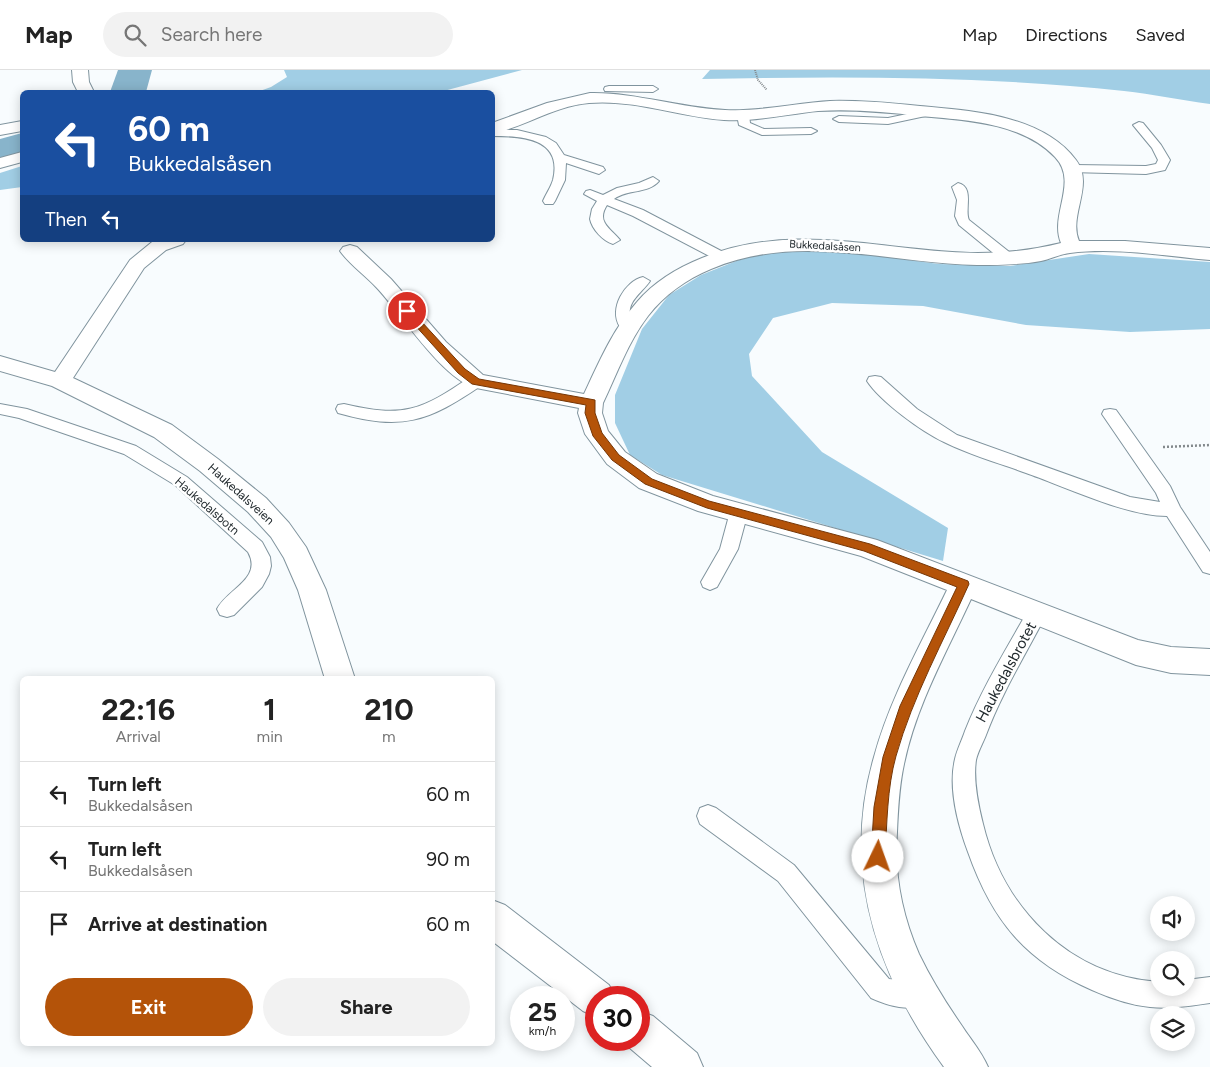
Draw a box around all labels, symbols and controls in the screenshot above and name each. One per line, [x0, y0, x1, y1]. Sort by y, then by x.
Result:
search box [103, 12, 453, 57]
text: Map [25, 20, 73, 49]
icon: search [121, 21, 149, 49]
text: Search here [161, 23, 262, 46]
text: Map [962, 24, 997, 46]
text: Directions [1025, 24, 1107, 46]
text: Saved [1135, 24, 1185, 46]
text: 60 m [128, 108, 210, 150]
icon: left [45, 110, 110, 175]
text: Bukkedalsåsen [128, 150, 272, 177]
icon: left [97, 205, 125, 233]
text: Then [45, 208, 87, 231]
street label: Bukkedalsåsen [789, 238, 861, 254]
pin [386, 290, 428, 332]
icon: arrive [393, 297, 421, 325]
street label: Haukedalsveien [205, 461, 277, 528]
street label: Haukedalsbotn [172, 474, 242, 538]
street label: Haukedalsbrotet [972, 618, 1040, 725]
text: 22:16 [101, 691, 175, 728]
text: 1 [263, 691, 276, 728]
text: 210 [364, 691, 414, 728]
text: Arrival [116, 727, 161, 746]
text: min [257, 727, 283, 746]
text: m [382, 727, 396, 746]
text: Turn left [88, 773, 162, 796]
icon: left [45, 780, 73, 808]
text: 60 m [426, 783, 470, 806]
text: Bukkedalsåsen [88, 796, 193, 815]
position arrow [851, 830, 903, 882]
text: Turn left [88, 838, 162, 861]
icon: left [45, 845, 73, 873]
text: 90 m [426, 848, 470, 871]
text: Bukkedalsåsen [88, 861, 193, 880]
map controls [1150, 896, 1195, 1051]
button: sound [1150, 896, 1195, 941]
icon: arrive [45, 910, 73, 938]
text: Arrive at destination [88, 913, 267, 936]
text: 60 m [426, 913, 470, 936]
button: search [1150, 951, 1195, 996]
button: Exit [45, 978, 253, 1036]
button: Share [263, 978, 470, 1036]
speed limit sign: 30 [585, 986, 650, 1051]
text: 25 [528, 997, 557, 1027]
button: layers [1150, 1006, 1195, 1051]
text: km/h [529, 1024, 556, 1038]

